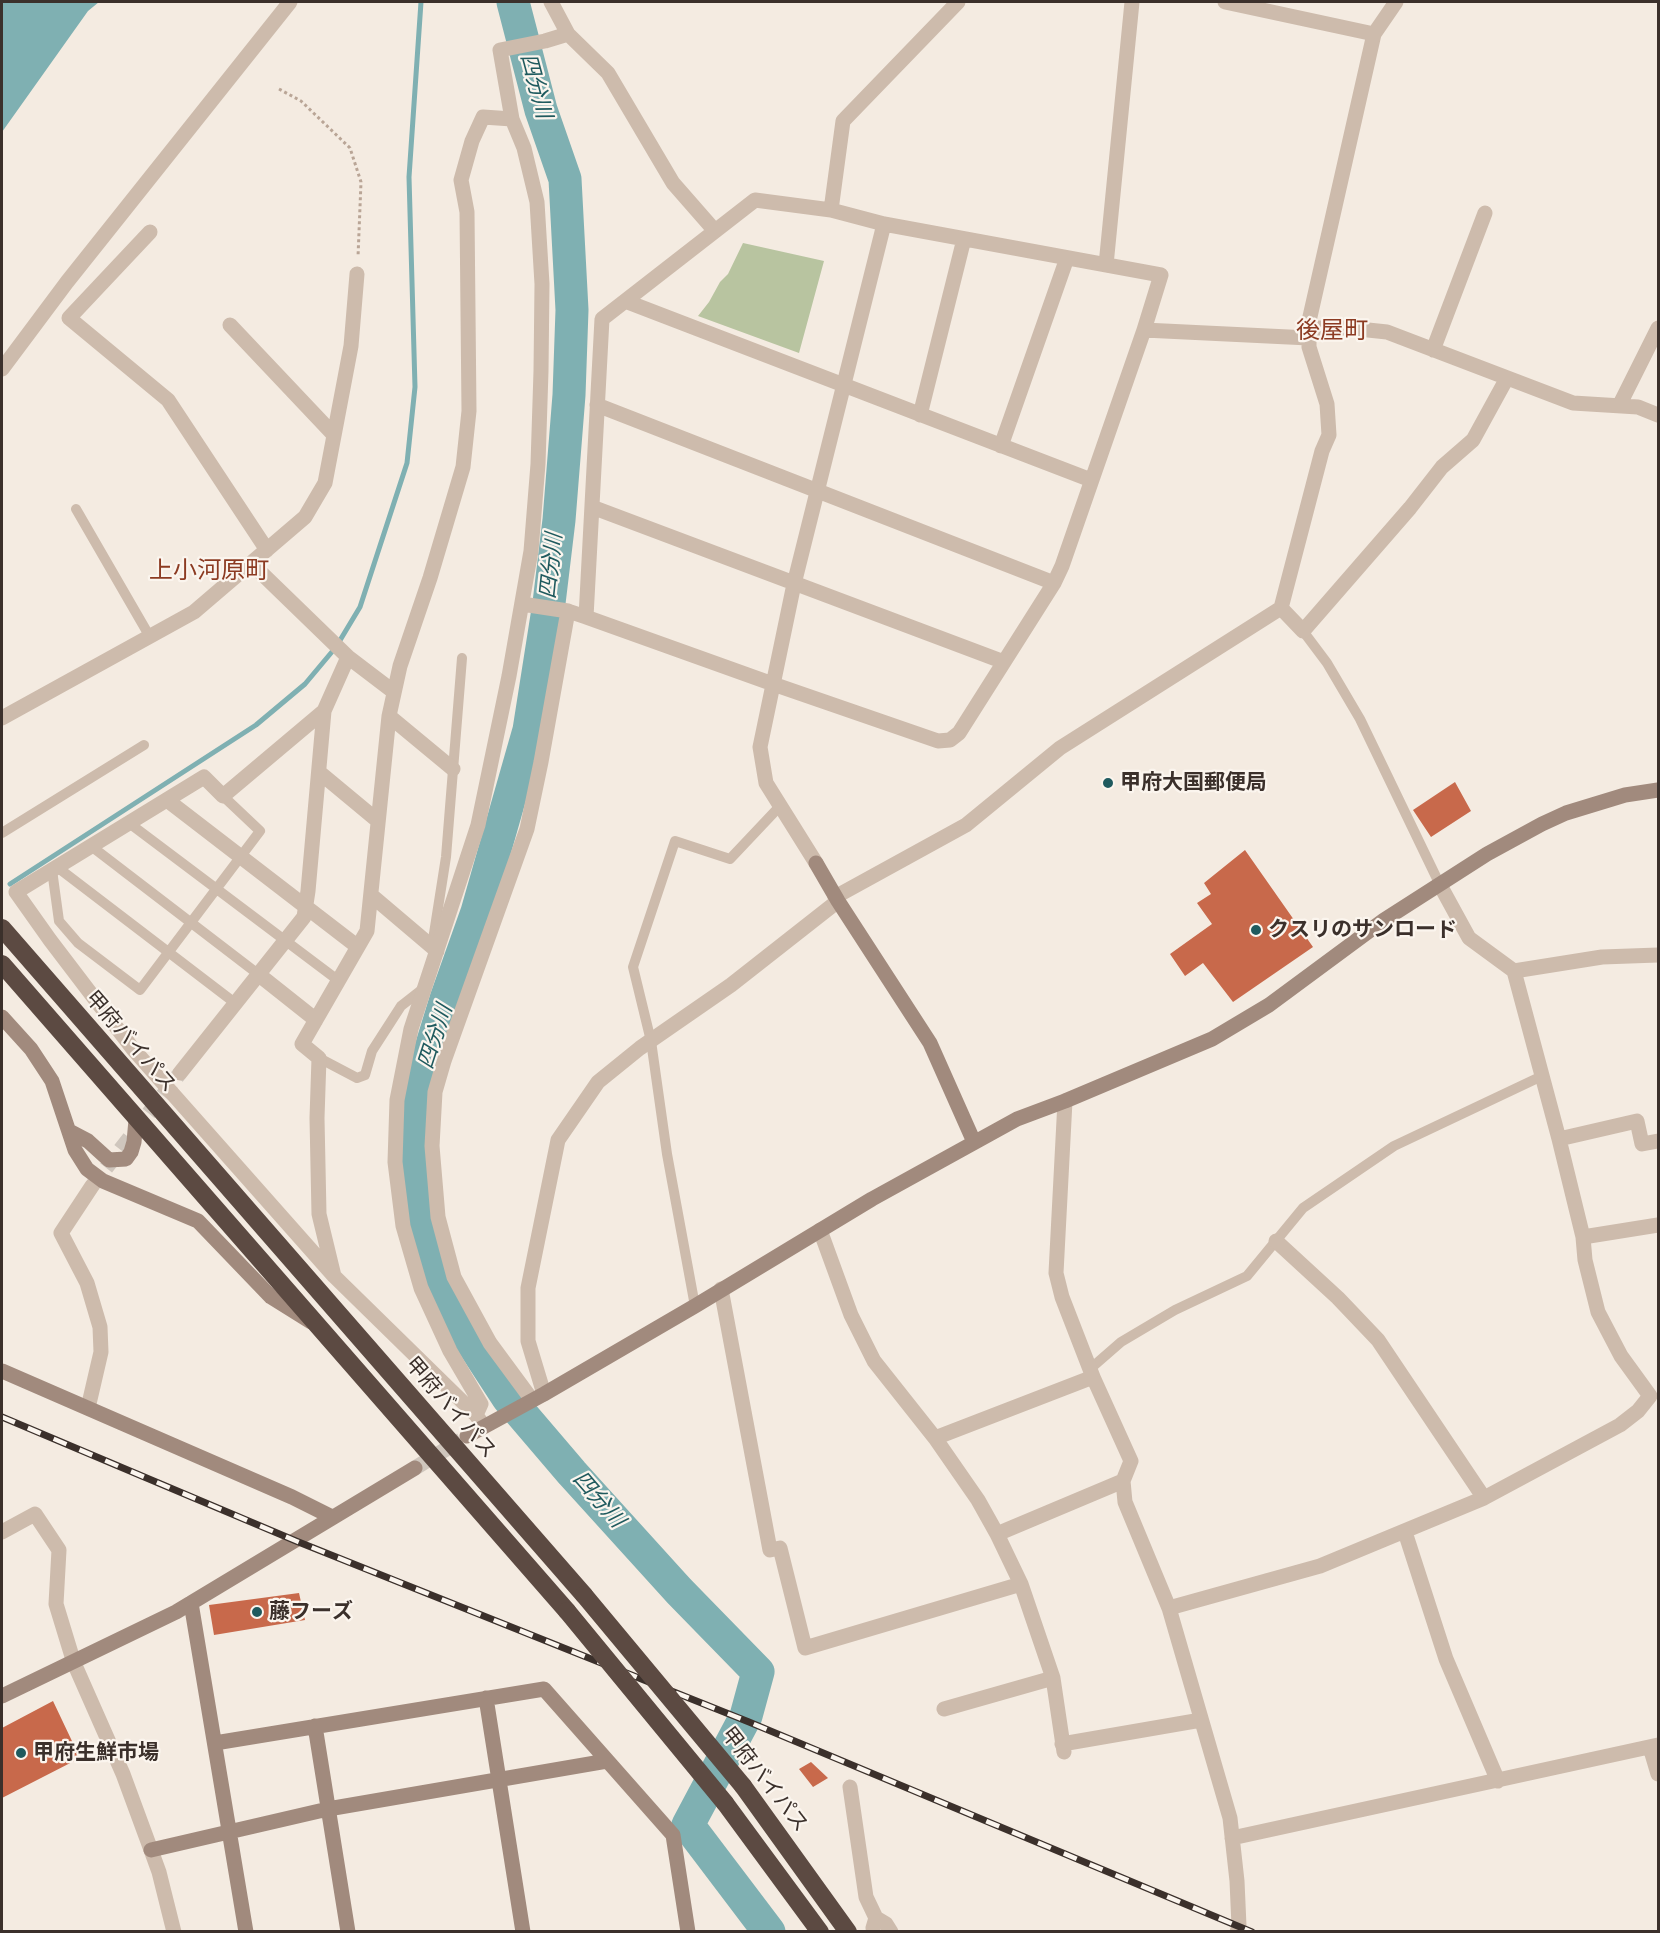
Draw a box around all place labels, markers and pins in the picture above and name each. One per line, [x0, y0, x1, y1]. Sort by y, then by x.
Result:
place label: 甲府大国郵便局 [1120, 770, 1267, 796]
marker: 甲府大国郵便局 [1101, 776, 1115, 790]
place label: クスリのサンロード [1268, 917, 1457, 943]
marker: クスリのサンロード [1249, 923, 1263, 937]
place label: 藤フーズ [269, 1599, 353, 1625]
marker: 藤フーズ [250, 1605, 264, 1619]
place label: 甲府生鮮市場 [33, 1740, 159, 1766]
marker: 甲府生鮮市場 [14, 1746, 28, 1760]

